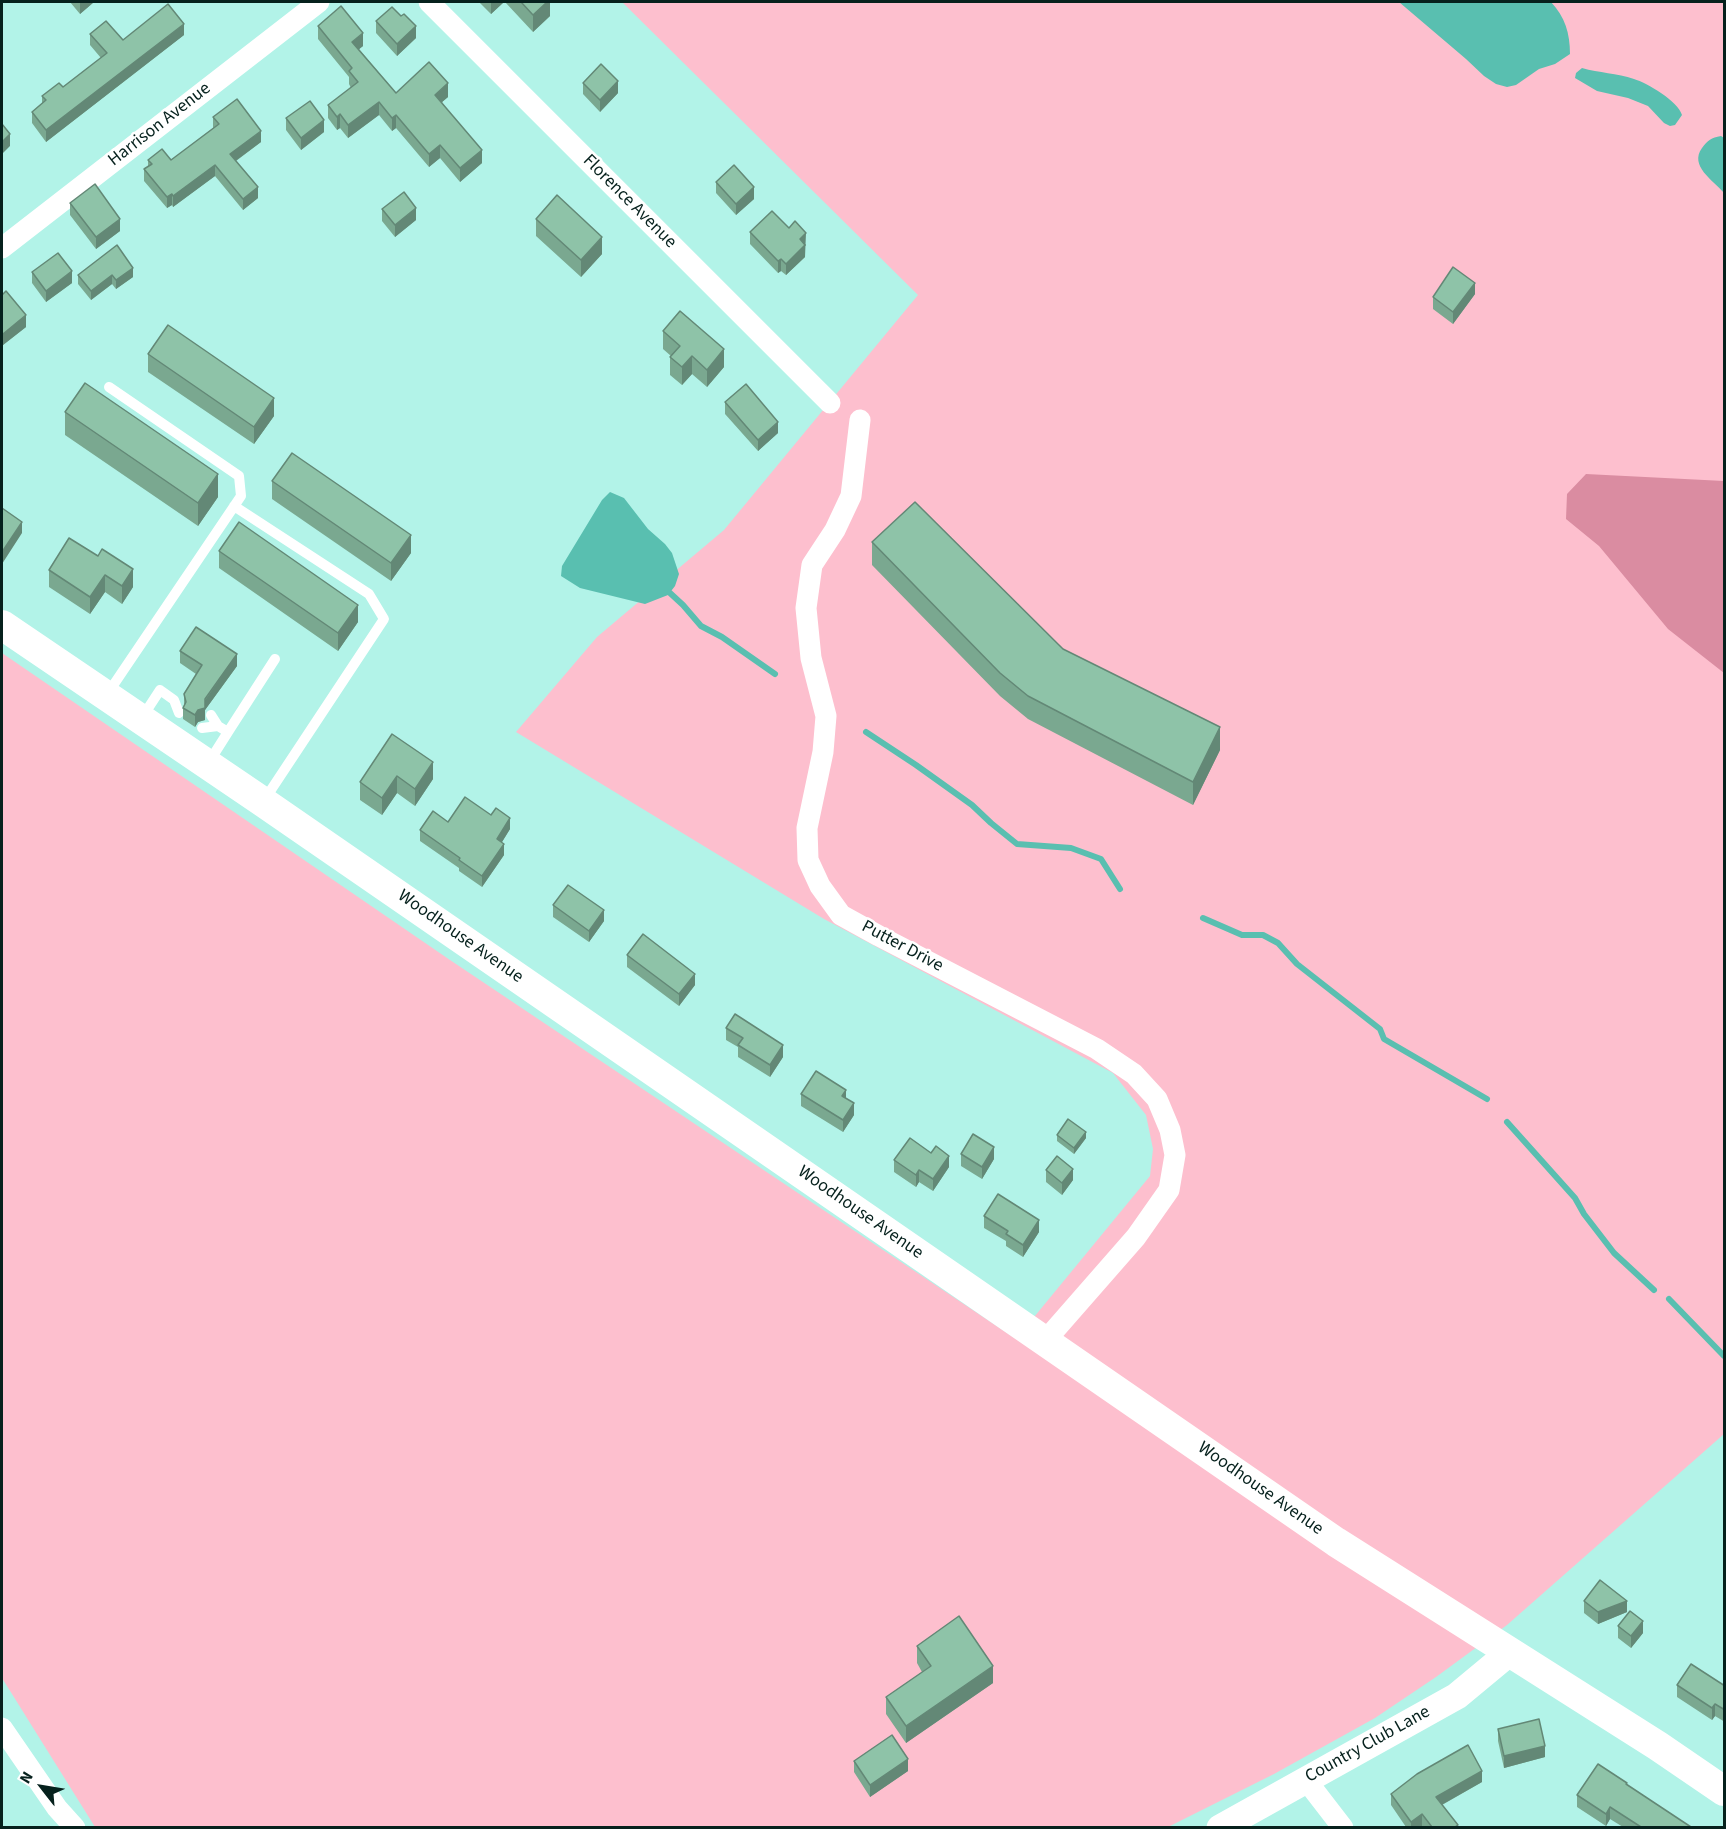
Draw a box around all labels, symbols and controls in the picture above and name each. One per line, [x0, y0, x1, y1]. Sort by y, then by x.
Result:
street label: Harrison Avenue [105, 78, 215, 172]
street label: Florence Avenue [578, 151, 680, 253]
street label: Woodhouse Avenue [393, 886, 527, 988]
street label: Putter Drive [857, 916, 947, 978]
street label: Woodhouse Avenue [793, 1162, 927, 1264]
street label: Woodhouse Avenue [1193, 1438, 1327, 1540]
street label: Country Club Lane [1302, 1702, 1434, 1788]
north arrow [12, 1757, 72, 1817]
text: N [14, 1768, 39, 1788]

